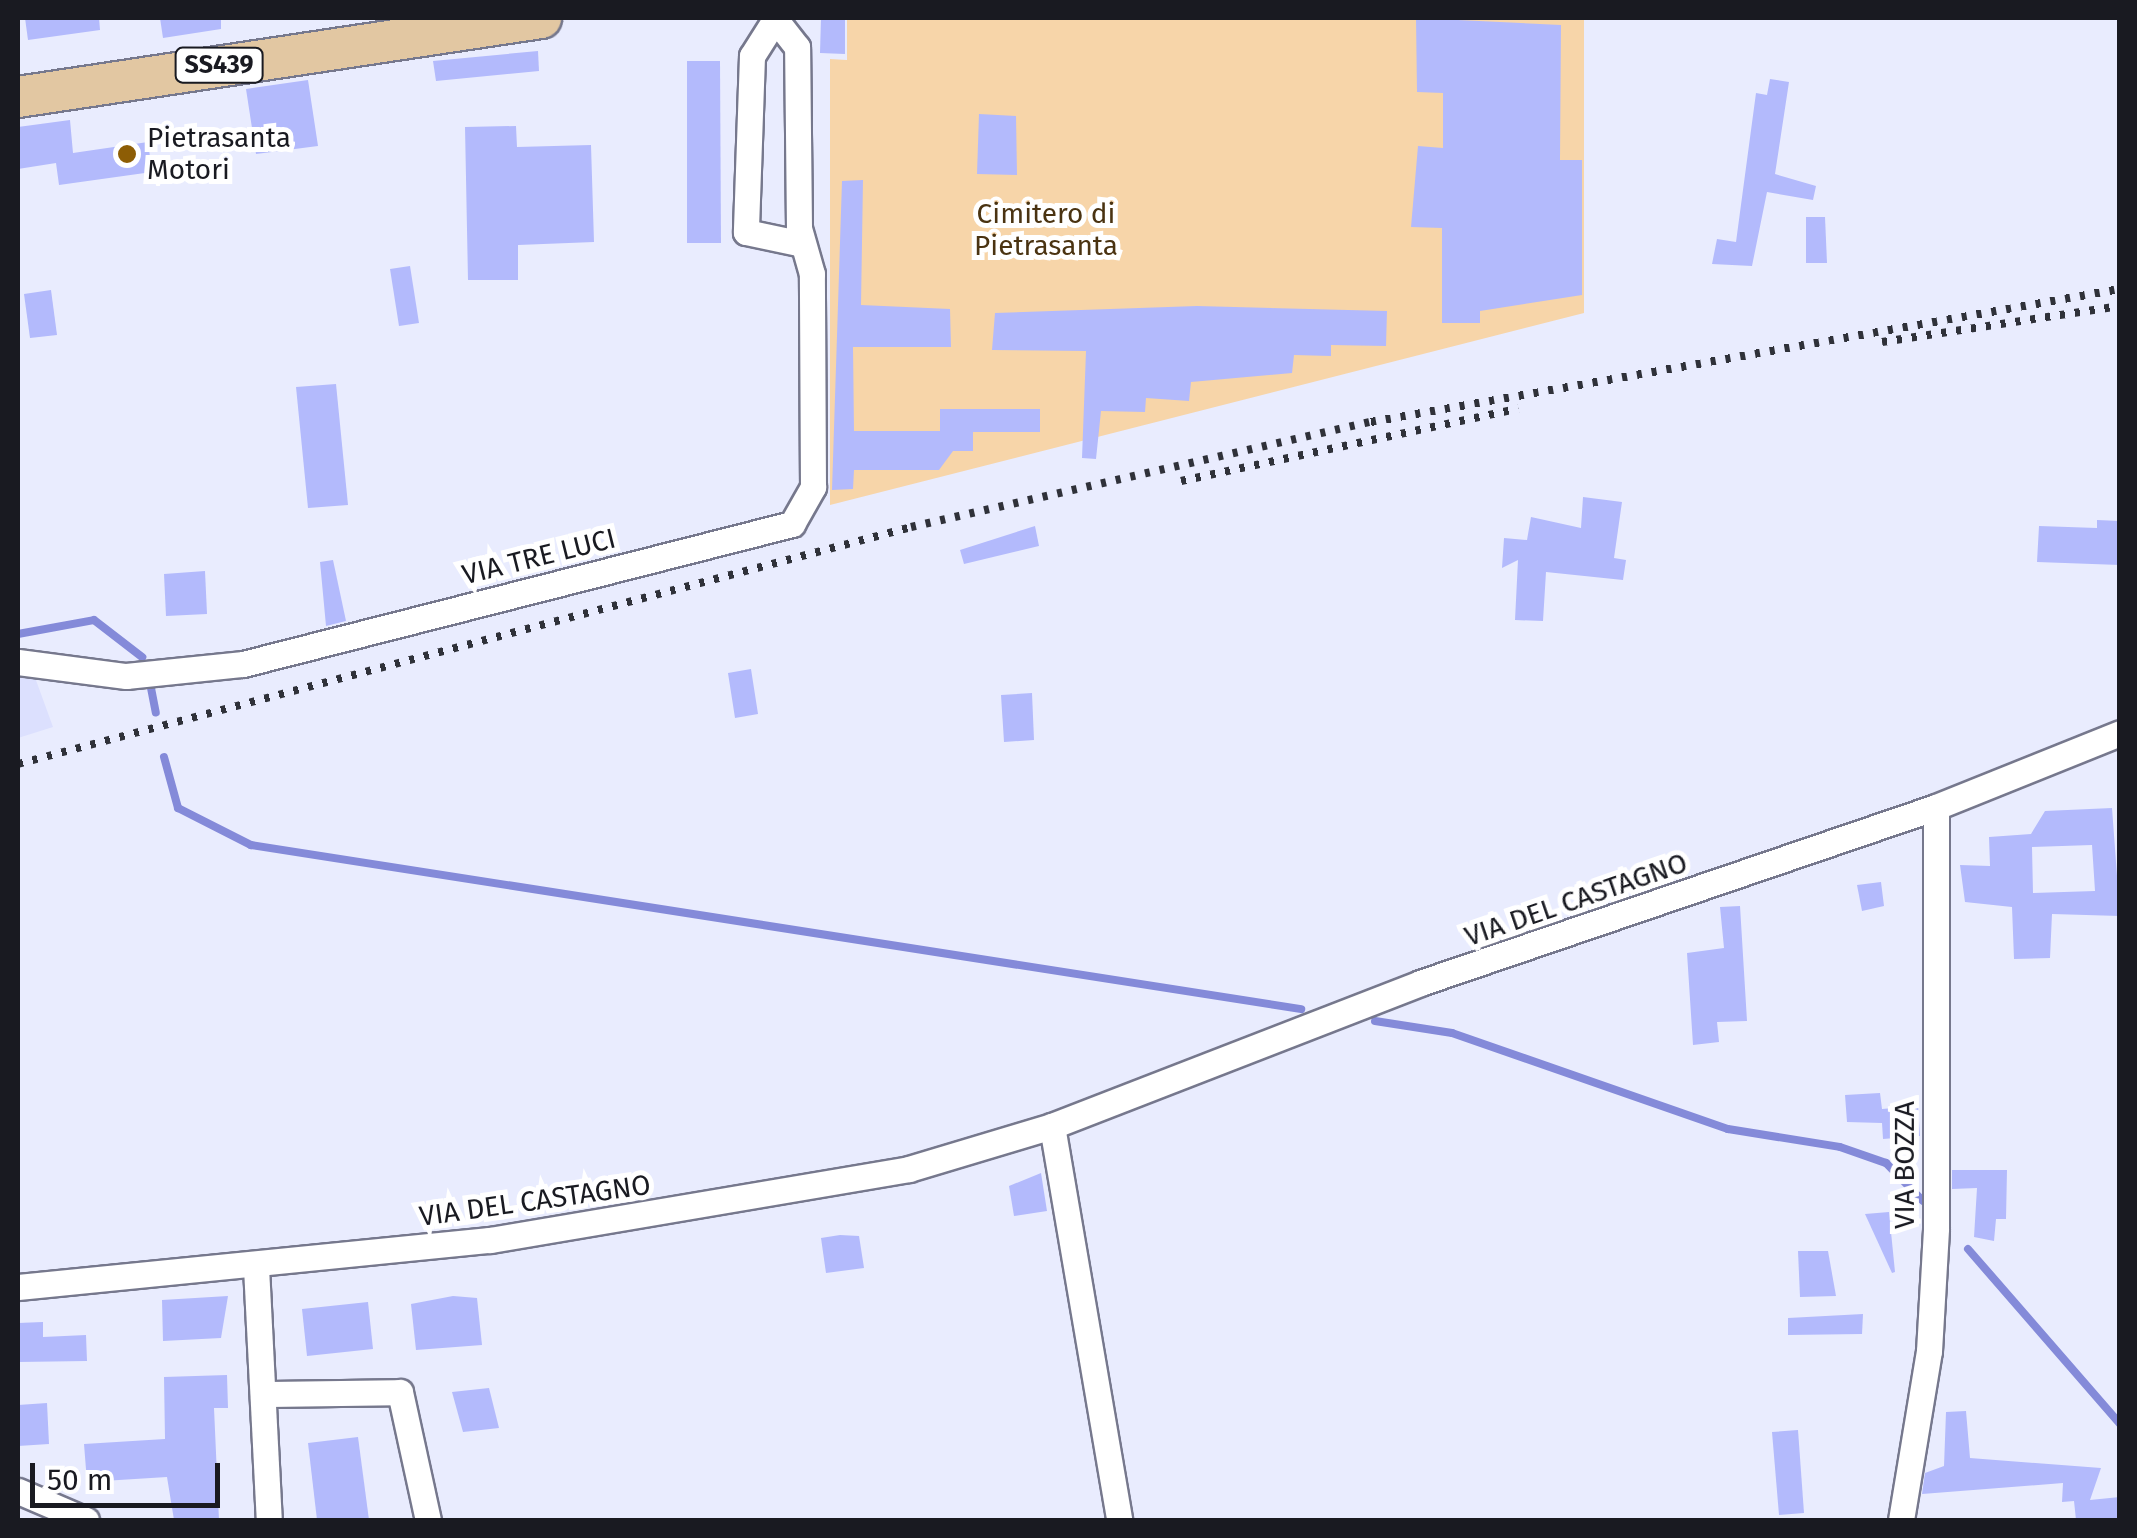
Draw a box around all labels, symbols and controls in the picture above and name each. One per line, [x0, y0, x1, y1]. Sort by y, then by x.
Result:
road number: SS439 [174, 45, 264, 85]
place label: Pietrasanta Motori [147, 121, 291, 187]
marker: Pietrasanta Motori [116, 143, 138, 165]
park label: Cimitero di Pietrasanta [974, 197, 1118, 263]
street label: VIA TRE LUCI [459, 522, 619, 592]
street label: VIA DEL CASTAGNO [1460, 846, 1692, 954]
street label: VIA BOZZA [1888, 1101, 1922, 1229]
street label: VIA DEL CASTAGNO [417, 1168, 653, 1234]
scale bar [35, 1443, 225, 1505]
text: 50 m [47, 1462, 112, 1498]

